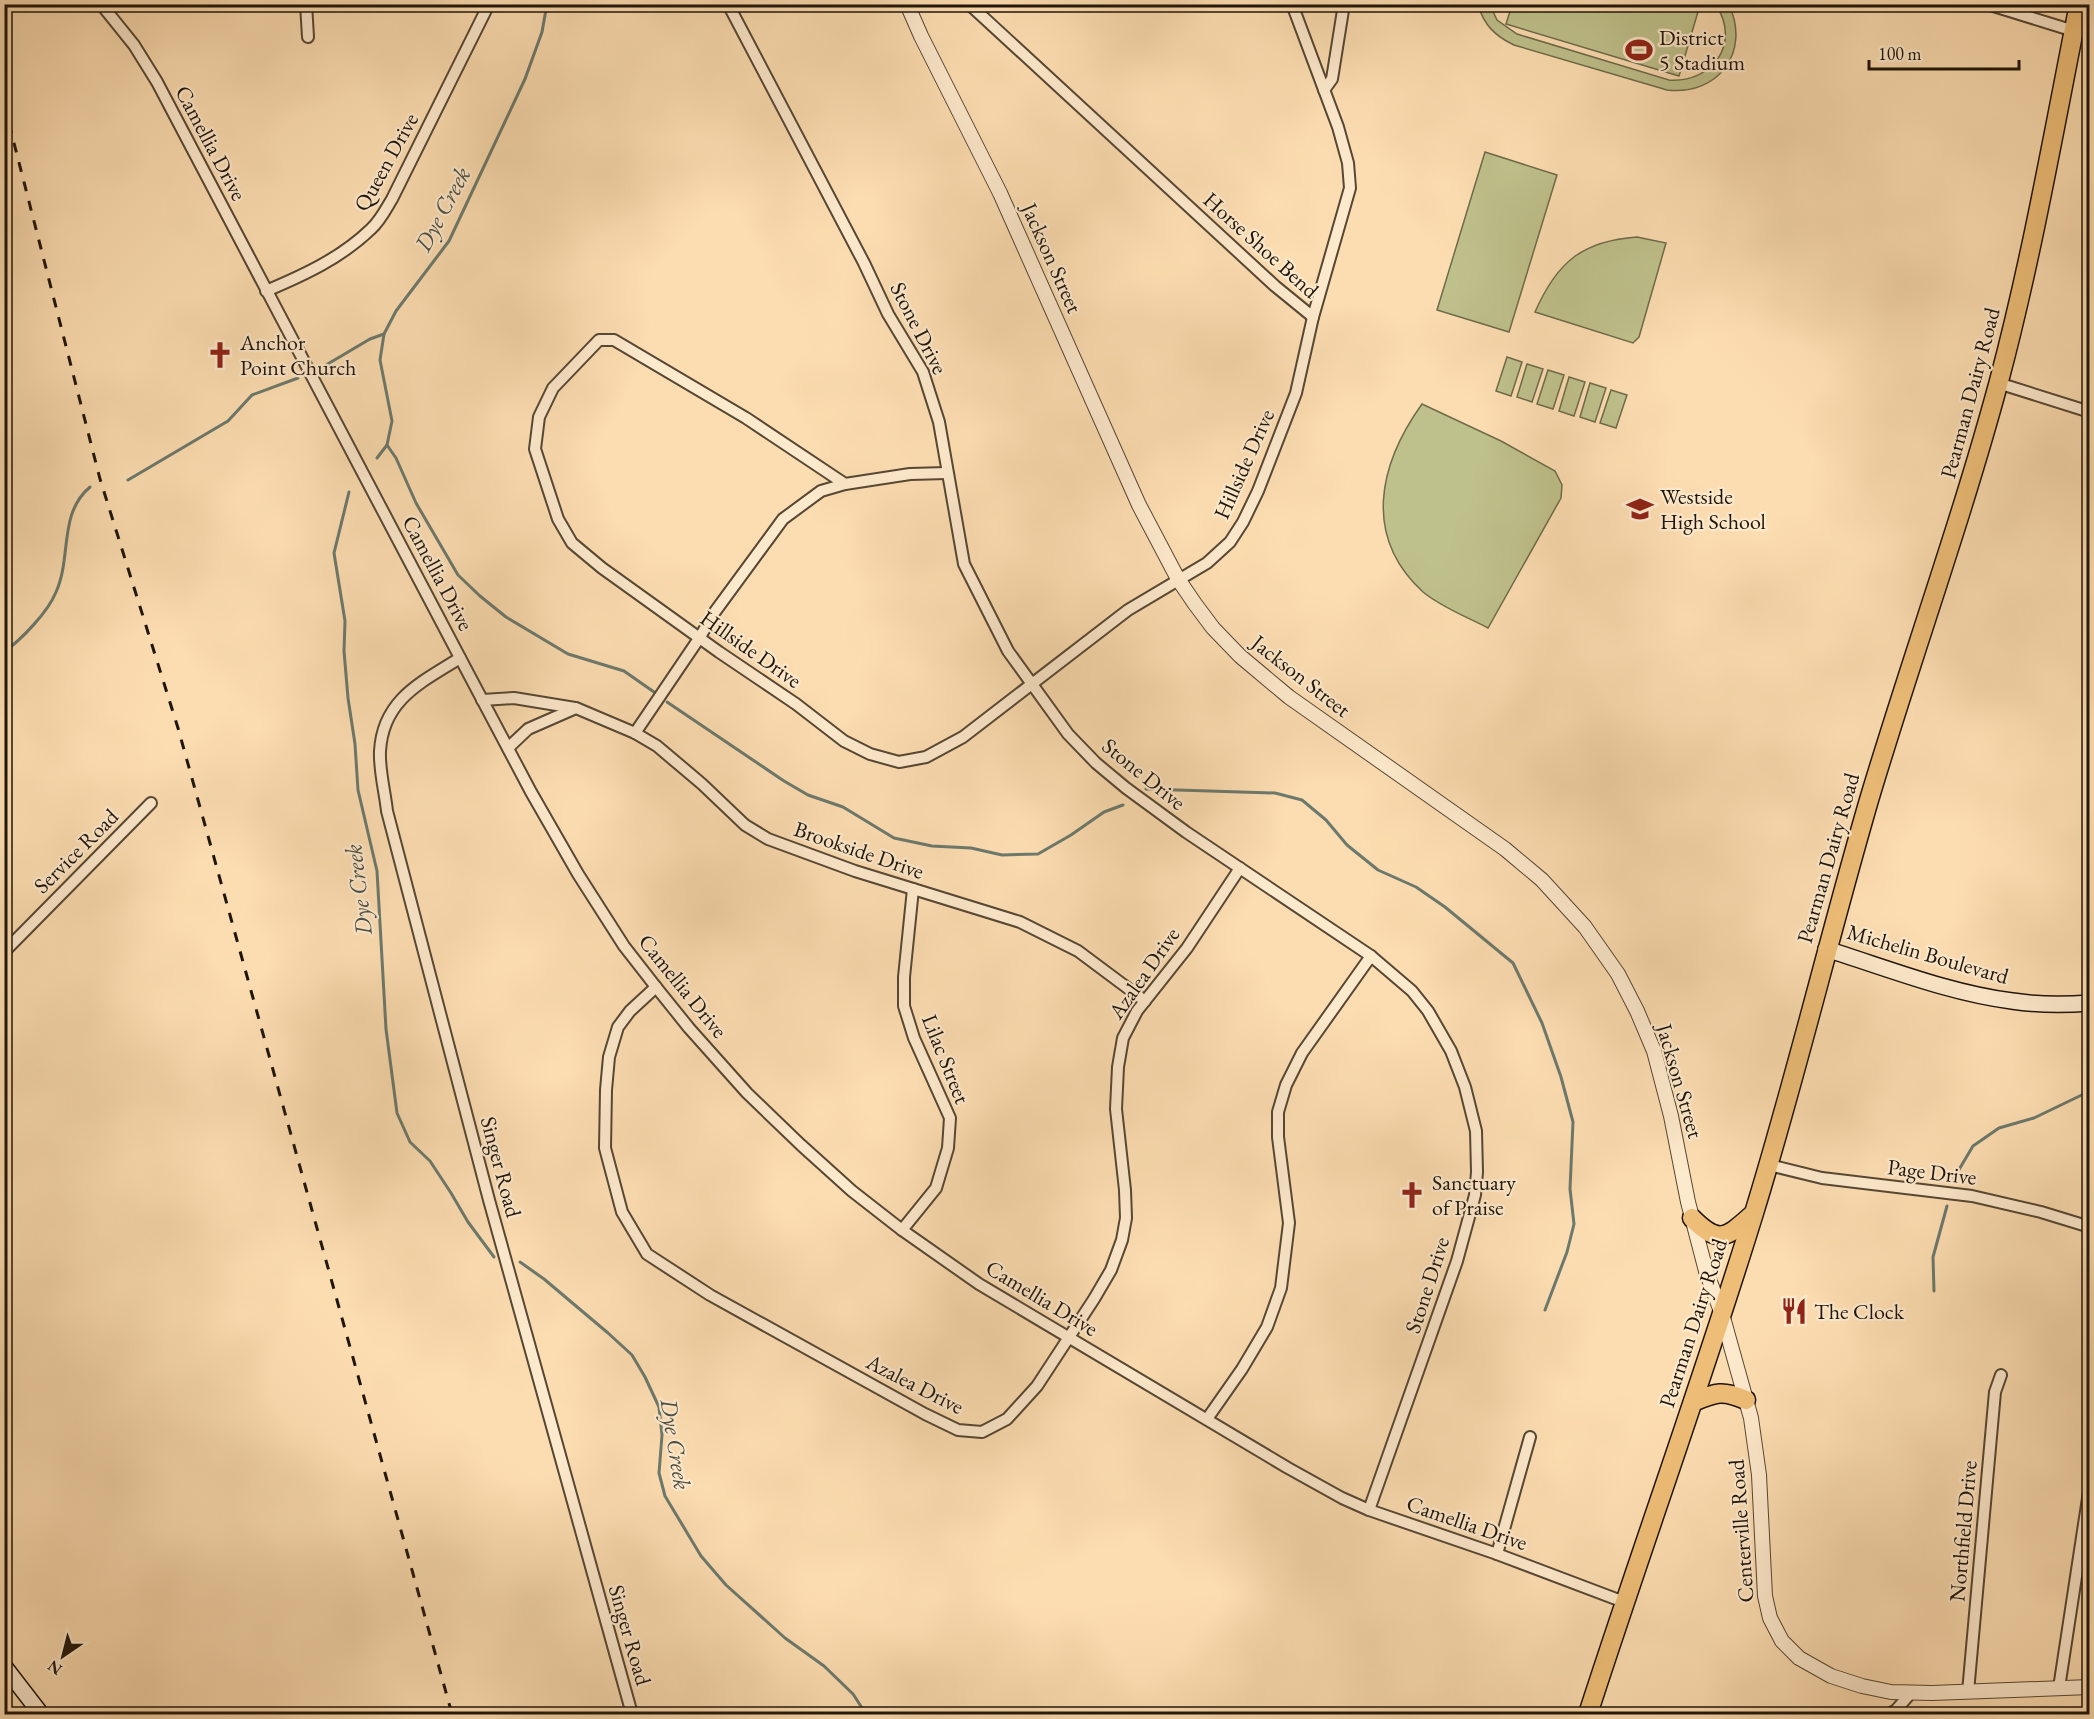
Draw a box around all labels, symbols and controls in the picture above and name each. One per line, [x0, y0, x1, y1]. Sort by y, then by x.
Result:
place label: District 5 Stadium [1659, 23, 1745, 77]
scale bar [1869, 33, 2019, 71]
sports icon: District 5 Stadium [1624, 35, 1654, 65]
text: 100 m [1878, 42, 1922, 65]
street label: Camellia Drive [169, 80, 254, 206]
street label: Queen Drive [347, 107, 425, 216]
water label: Dye Creek [406, 161, 477, 258]
street label: Horse Shoe Bend [1197, 185, 1326, 305]
street label: Jackson Street [1014, 196, 1089, 318]
street label: Stone Drive [883, 277, 955, 379]
street label: Pearman Dairy Road [1933, 303, 2007, 482]
place label: Anchor Point Church [239, 328, 356, 382]
church icon: Anchor Point Church [205, 340, 235, 370]
street label: Hillside Drive [1207, 404, 1281, 524]
place label: Westside High School [1660, 482, 1766, 536]
school or university icon: Westside High School [1625, 494, 1655, 524]
street label: Camellia Drive [396, 510, 481, 636]
street label: Hillside Drive [695, 603, 808, 695]
street label: Jackson Street [1244, 627, 1356, 724]
street label: Stone Drive [1096, 731, 1192, 817]
street label: Pearman Dairy Road [1790, 769, 1866, 947]
street label: Service Road [27, 802, 125, 900]
street label: Brookside Drive [790, 814, 928, 886]
water label: Dye Creek [337, 843, 379, 938]
street label: Michelin Boulevard [1844, 917, 2013, 991]
street label: Azalea Drive [1101, 921, 1186, 1026]
street label: Camellia Drive [632, 928, 734, 1044]
street label: Lilac Street [915, 1010, 977, 1108]
street label: Jackson Street [1649, 1018, 1710, 1142]
street label: Singer Road [474, 1113, 529, 1221]
street label: Page Drive [1886, 1152, 1979, 1192]
place label: Sanctuary of Praise [1432, 1168, 1516, 1222]
church icon: Sanctuary of Praise [1397, 1180, 1427, 1210]
street label: Stone Drive [1398, 1233, 1456, 1337]
street label: Pearman Dairy Road [1652, 1234, 1734, 1411]
street label: Camellia Drive [980, 1253, 1104, 1343]
restaurant icon: The Clock [1779, 1296, 1809, 1326]
place label: The Clock [1814, 1297, 1905, 1326]
street label: Azalea Drive [860, 1347, 969, 1421]
water label: Dye Creek [653, 1395, 698, 1492]
street label: Centerville Road [1721, 1458, 1760, 1603]
street label: Northfield Drive [1942, 1459, 1984, 1603]
street label: Camellia Drive [1403, 1489, 1532, 1557]
street label: Singer Road [602, 1581, 658, 1689]
north arrow [33, 1626, 93, 1686]
text: N [43, 1656, 66, 1680]

